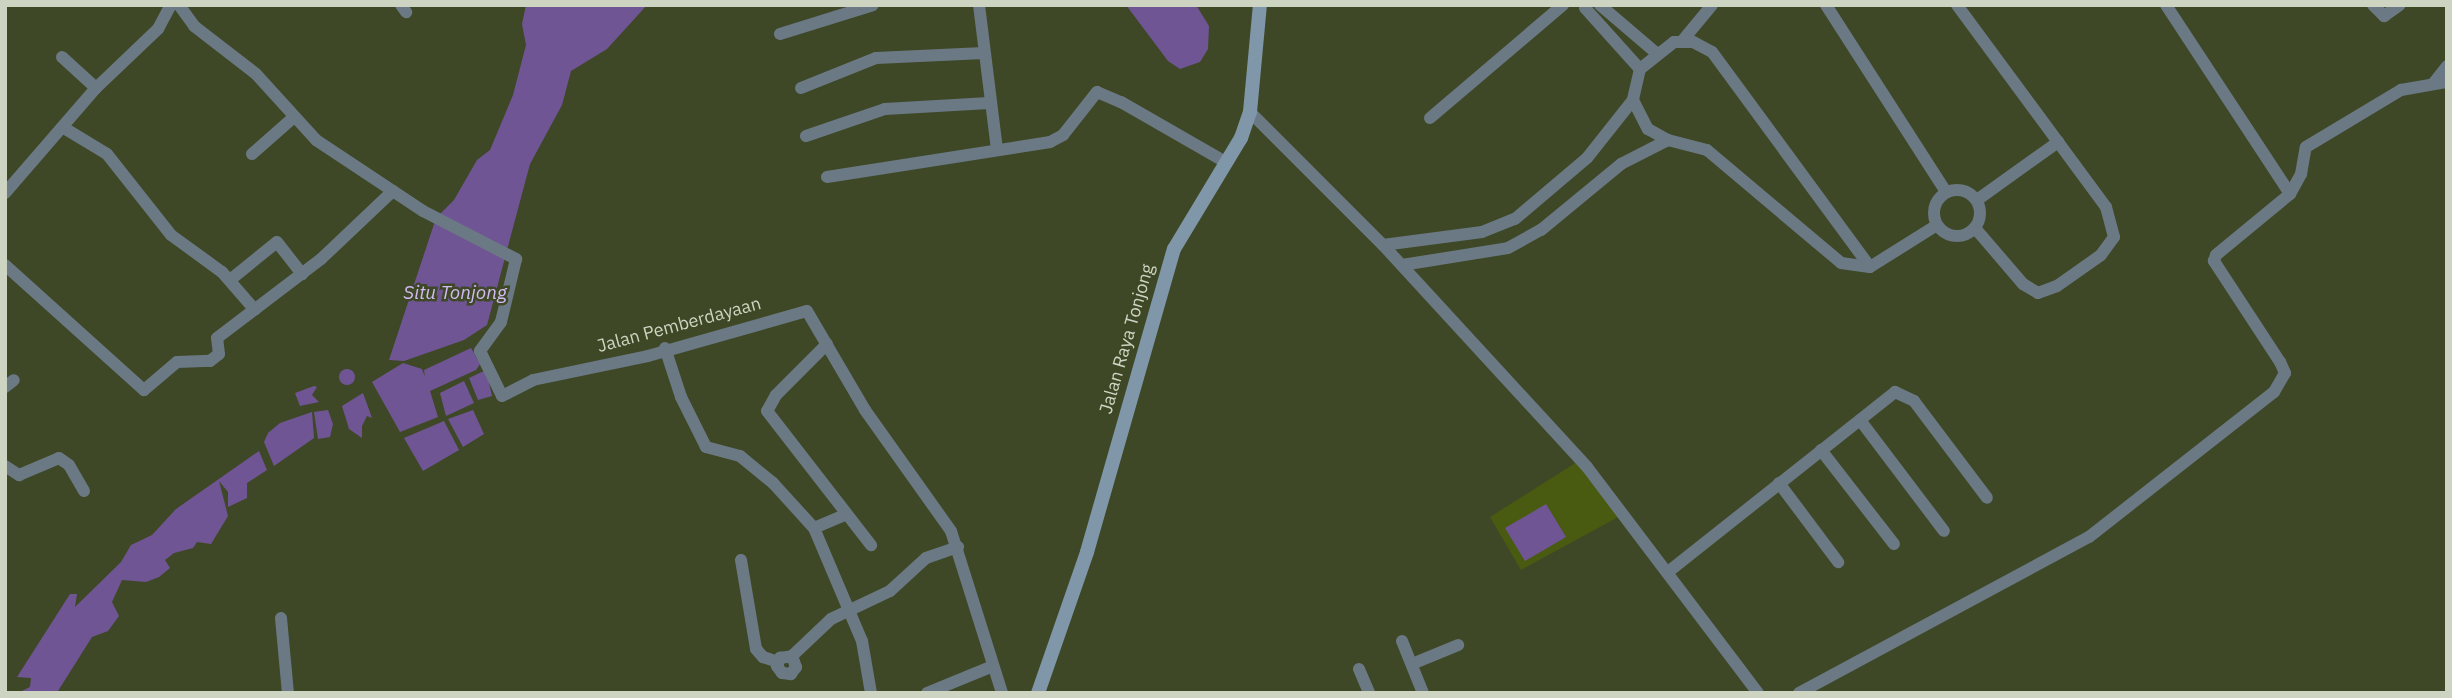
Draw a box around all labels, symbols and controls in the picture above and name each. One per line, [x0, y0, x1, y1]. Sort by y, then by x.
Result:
street label: Jalan Raya Tonjong [1095, 262, 1159, 416]
water label: Situ Tonjong [403, 282, 507, 304]
street label: Jalan Pemberdayaan [595, 293, 763, 357]

